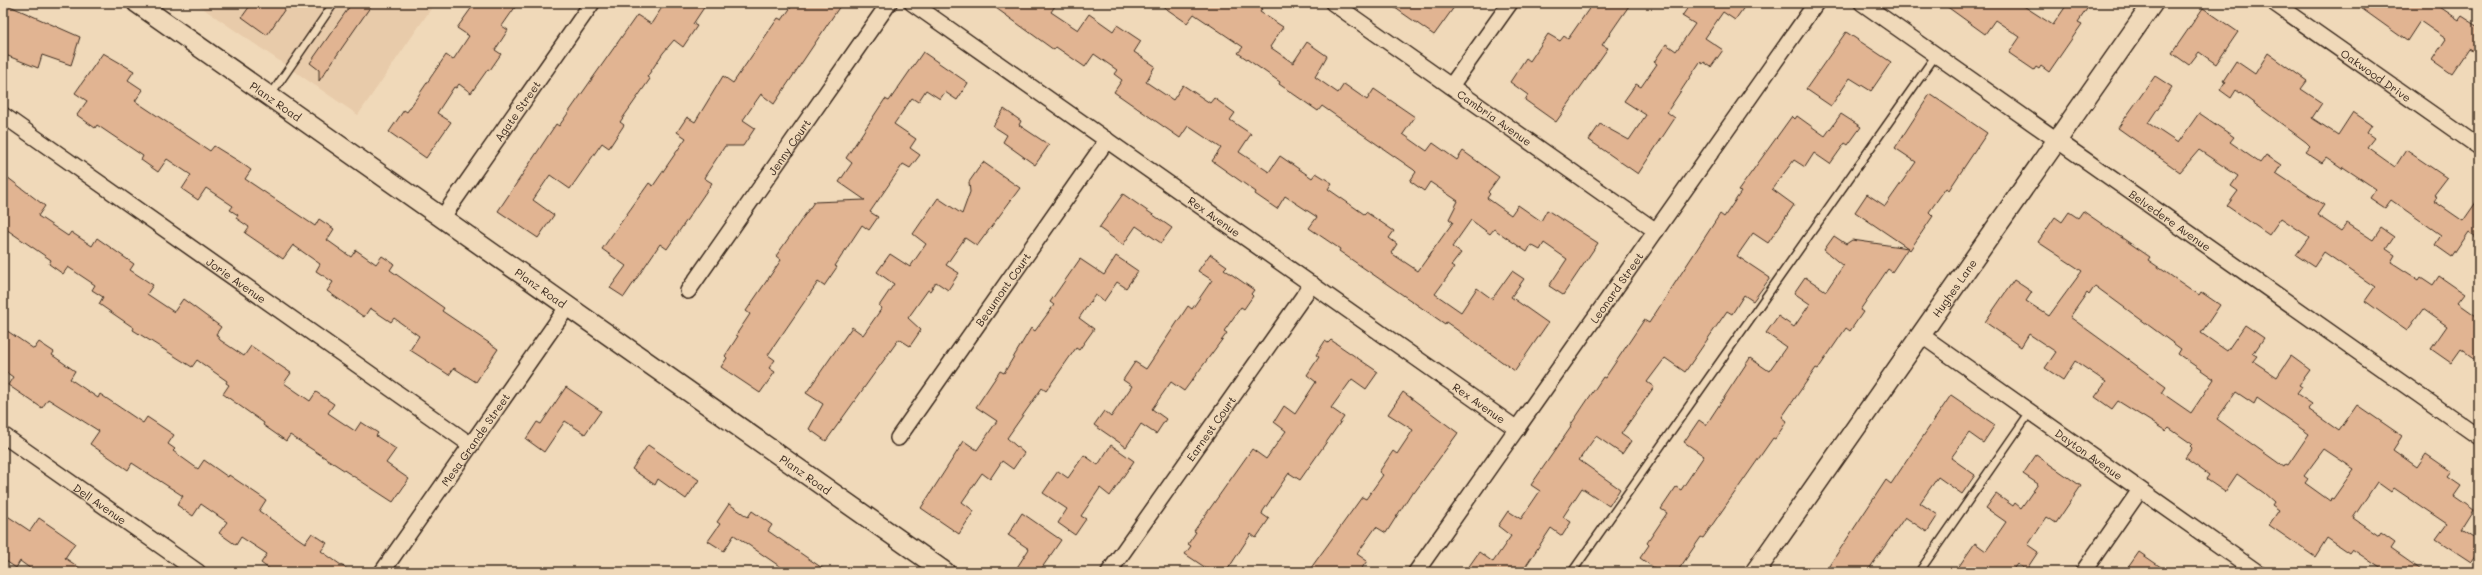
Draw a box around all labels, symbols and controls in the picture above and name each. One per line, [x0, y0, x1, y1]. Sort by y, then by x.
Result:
street label: Oakwood Drive [2338, 45, 2415, 105]
street label: Agate Street [490, 77, 544, 144]
street label: Planz Road [247, 78, 305, 124]
street label: Cambria Avenue [1455, 86, 1535, 149]
street label: Jenny Court [764, 116, 814, 178]
street label: Belvedere Avenue [2126, 186, 2214, 254]
street label: Rex Avenue [1185, 192, 1244, 240]
street label: Beaumont Court [971, 249, 1034, 329]
street label: Leonard Street [1586, 249, 1646, 326]
street label: Jorie Avenue [204, 254, 270, 306]
street label: Hughes Lane [1928, 255, 1980, 320]
street label: Planz Road [512, 264, 570, 311]
street label: Rex Avenue [1450, 379, 1509, 426]
street label: Mesa Grande Street [437, 390, 513, 489]
street label: Earnest Court [1182, 393, 1239, 464]
street label: Dayton Avenue [2053, 425, 2126, 483]
street label: Planz Road [777, 451, 834, 497]
street label: Dell Avenue [71, 480, 130, 527]

